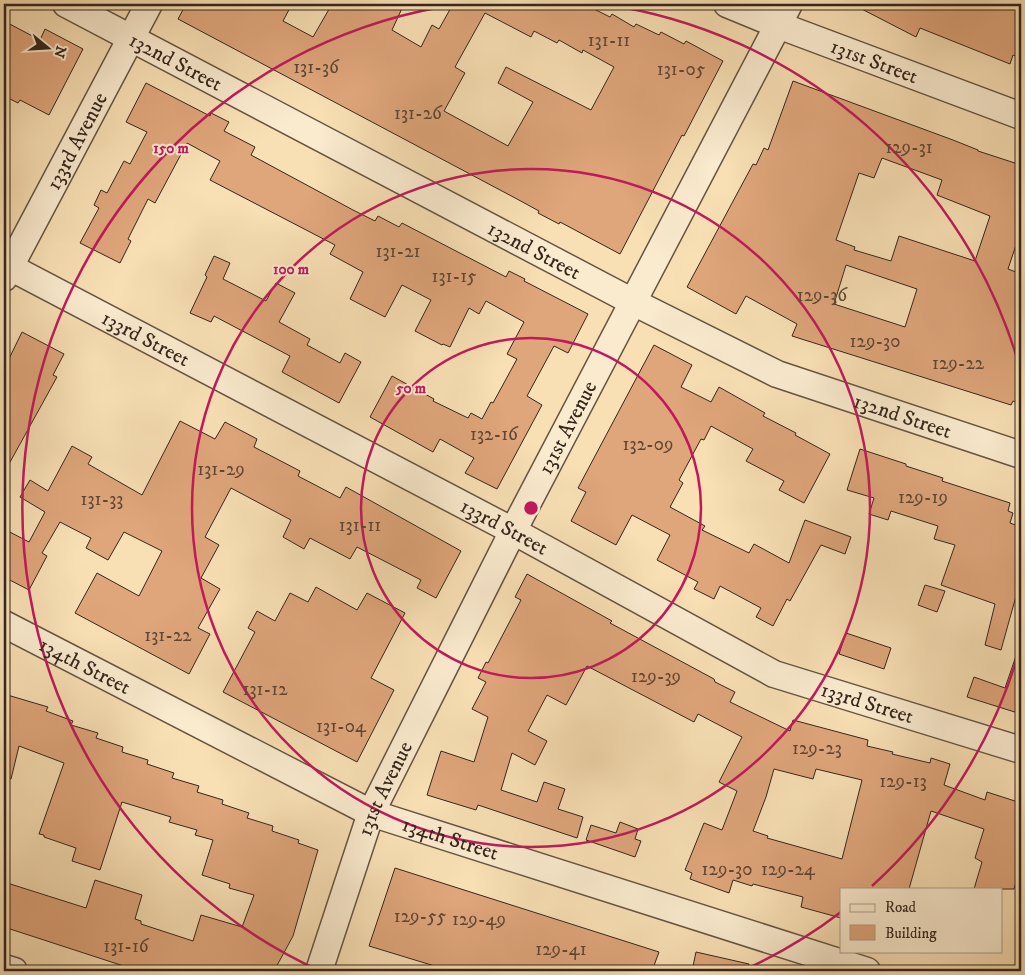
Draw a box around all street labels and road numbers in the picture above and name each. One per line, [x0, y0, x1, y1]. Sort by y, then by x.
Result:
street label: 132nd Street [124, 27, 227, 98]
street label: 131st Street [827, 34, 922, 90]
street label: 133rd Avenue [41, 88, 114, 195]
street label: 132nd Street [483, 216, 585, 286]
street label: 133rd Street [97, 305, 194, 373]
street label: 131st Avenue [533, 376, 603, 479]
street label: 132nd Street [850, 388, 955, 445]
street label: 133rd Street [455, 494, 552, 562]
street label: 134th Street [34, 632, 135, 701]
street label: 133rd Street [817, 677, 917, 730]
street label: 131st Avenue [352, 737, 419, 840]
street label: 134th Street [399, 812, 502, 867]

